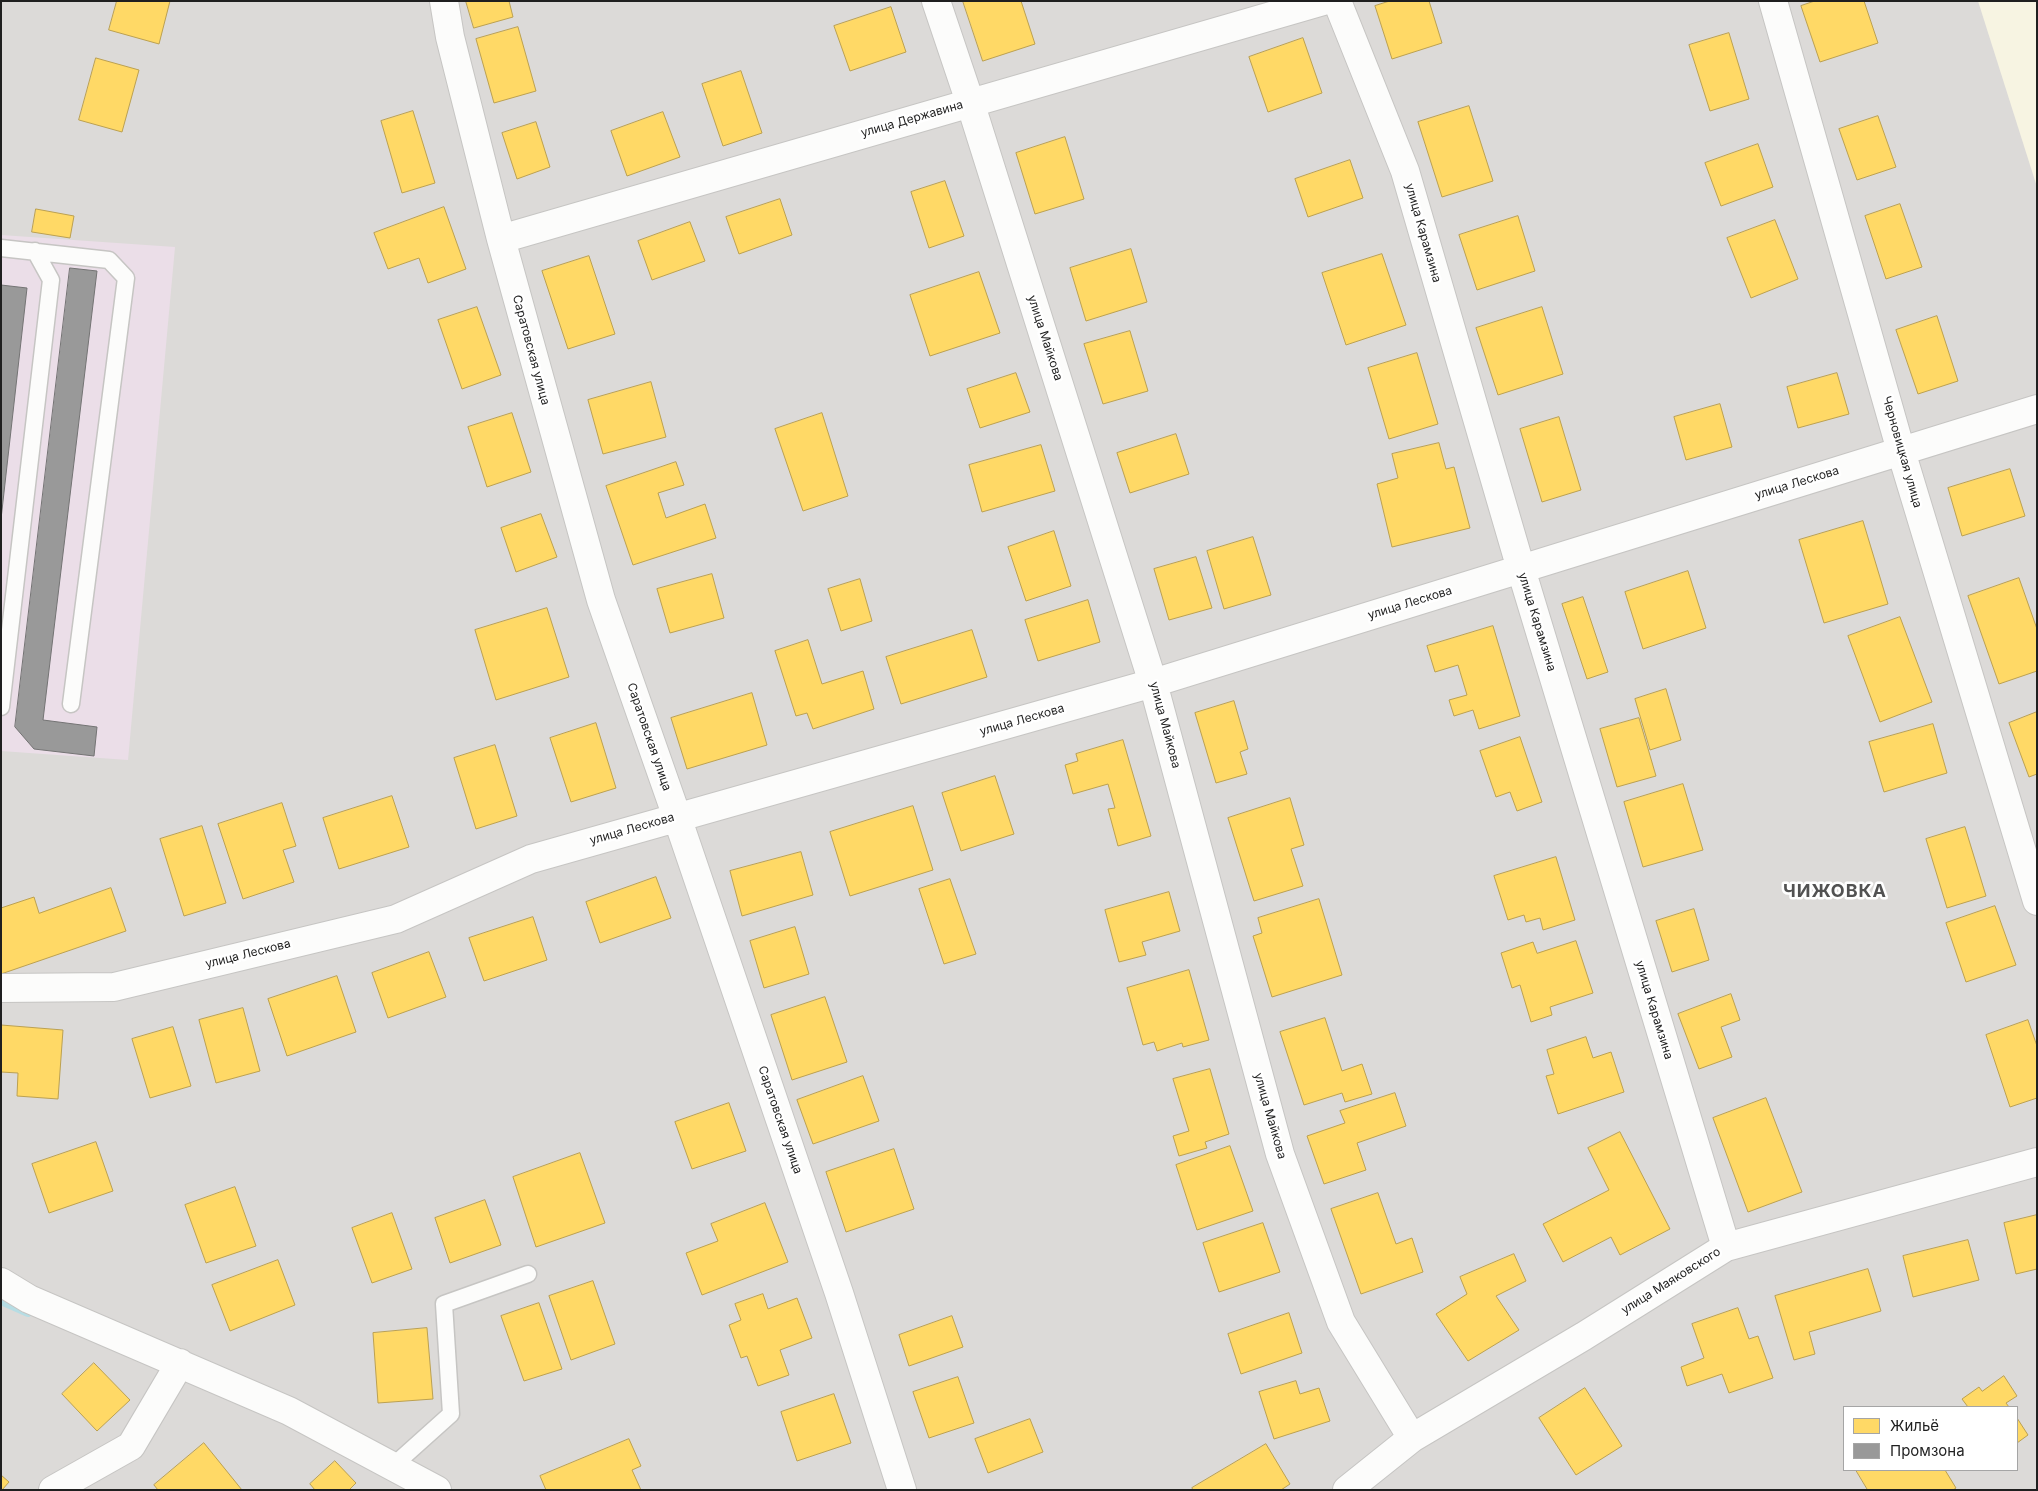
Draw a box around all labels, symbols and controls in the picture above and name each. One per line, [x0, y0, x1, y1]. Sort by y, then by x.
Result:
street label: улица Державина [859, 98, 965, 140]
street label: улица Карамзина [1402, 182, 1444, 284]
street label: Саратовская улица [509, 293, 553, 407]
street label: улица Майкова [1024, 293, 1066, 383]
street label: Черновицкая улица [1879, 395, 1925, 509]
street label: улица Лескова [1753, 463, 1841, 503]
street label: улица Карамзина [1515, 571, 1559, 673]
street label: улица Лескова [1366, 583, 1454, 623]
street label: улица Майкова [1147, 680, 1183, 770]
street label: Саратовская улица [624, 681, 674, 793]
street label: улица Лескова [978, 701, 1066, 739]
street label: улица Лескова [588, 810, 676, 848]
district label: ЧИЖОВКА [1782, 881, 1888, 903]
street label: улица Лескова [204, 936, 292, 972]
street label: улица Карамзина [1632, 959, 1676, 1061]
street label: Саратовская улица [755, 1064, 805, 1176]
street label: улица Майкова [1251, 1071, 1289, 1161]
street label: улица Маяковского [1619, 1245, 1723, 1317]
legend [1843, 1406, 2018, 1471]
text: Жильё [1890, 1416, 1939, 1435]
text: Промзона [1890, 1441, 1965, 1460]

